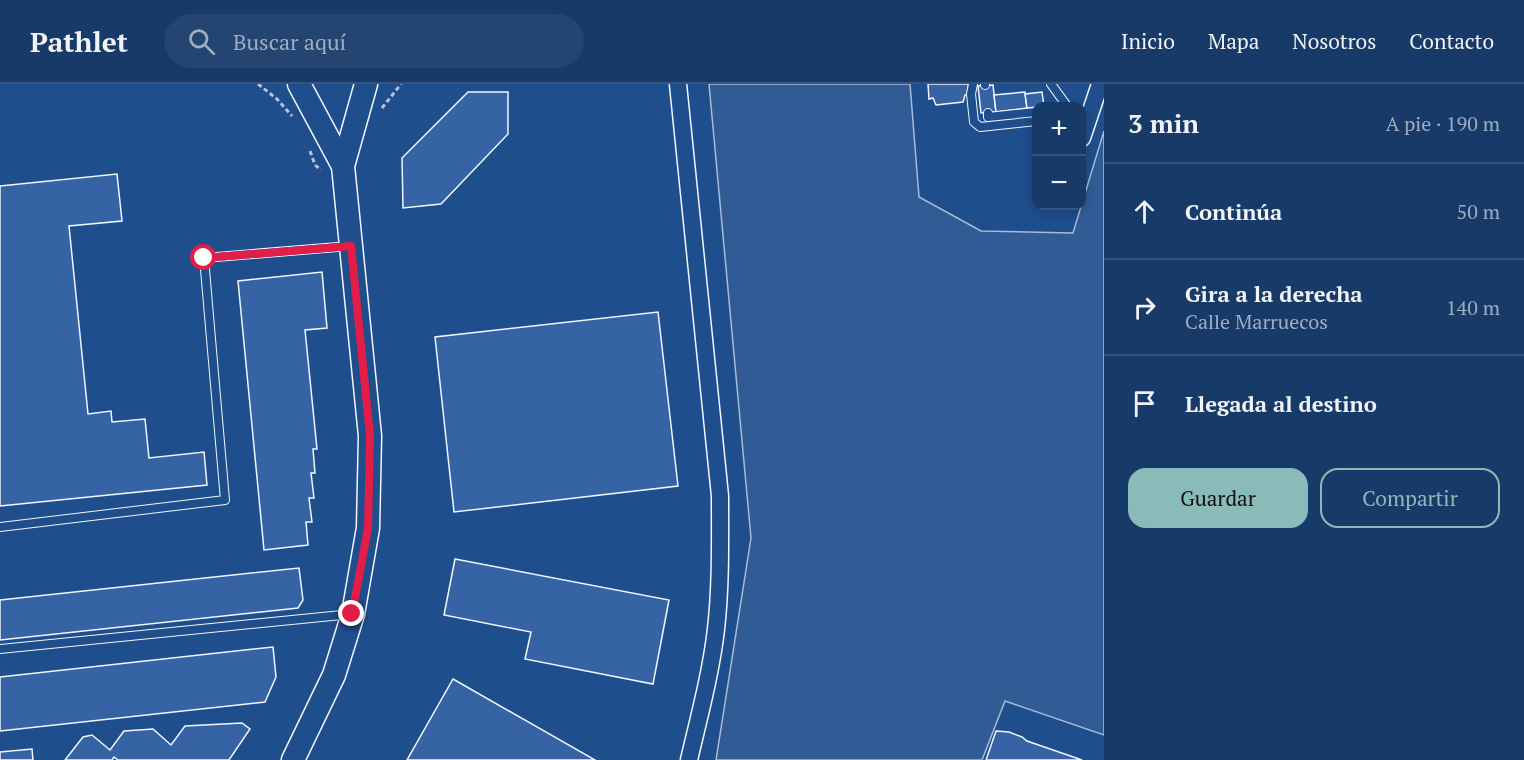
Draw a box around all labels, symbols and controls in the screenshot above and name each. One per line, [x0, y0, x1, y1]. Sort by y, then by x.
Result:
search box [164, 14, 584, 68]
text: Pathlet [30, 23, 128, 60]
icon: search [185, 25, 218, 58]
text: Buscar aquí [233, 27, 346, 56]
text: Inicio [1121, 27, 1175, 55]
text: Mapa [1208, 27, 1259, 55]
text: Nosotros [1292, 27, 1376, 55]
text: Contacto [1409, 27, 1494, 55]
map controls [1032, 102, 1086, 210]
button: + [1032, 102, 1086, 156]
text: 3 min [1128, 106, 1199, 140]
text: A pie · 190 m [1386, 110, 1500, 137]
button: − [1032, 156, 1086, 210]
icon: ahead [1128, 195, 1161, 228]
text: Continúa [1185, 197, 1282, 226]
text: 50 m [1457, 198, 1500, 225]
route start [190, 244, 216, 270]
text: Gira a la derecha [1185, 279, 1363, 308]
icon: right [1128, 291, 1161, 324]
text: 140 m [1446, 294, 1500, 321]
text: Calle Marruecos [1185, 308, 1328, 335]
icon: arrive [1128, 387, 1161, 420]
text: Llegada al destino [1185, 389, 1377, 418]
button: Guardar [1128, 468, 1308, 528]
button: Compartir [1320, 468, 1500, 528]
route end [338, 600, 364, 626]

